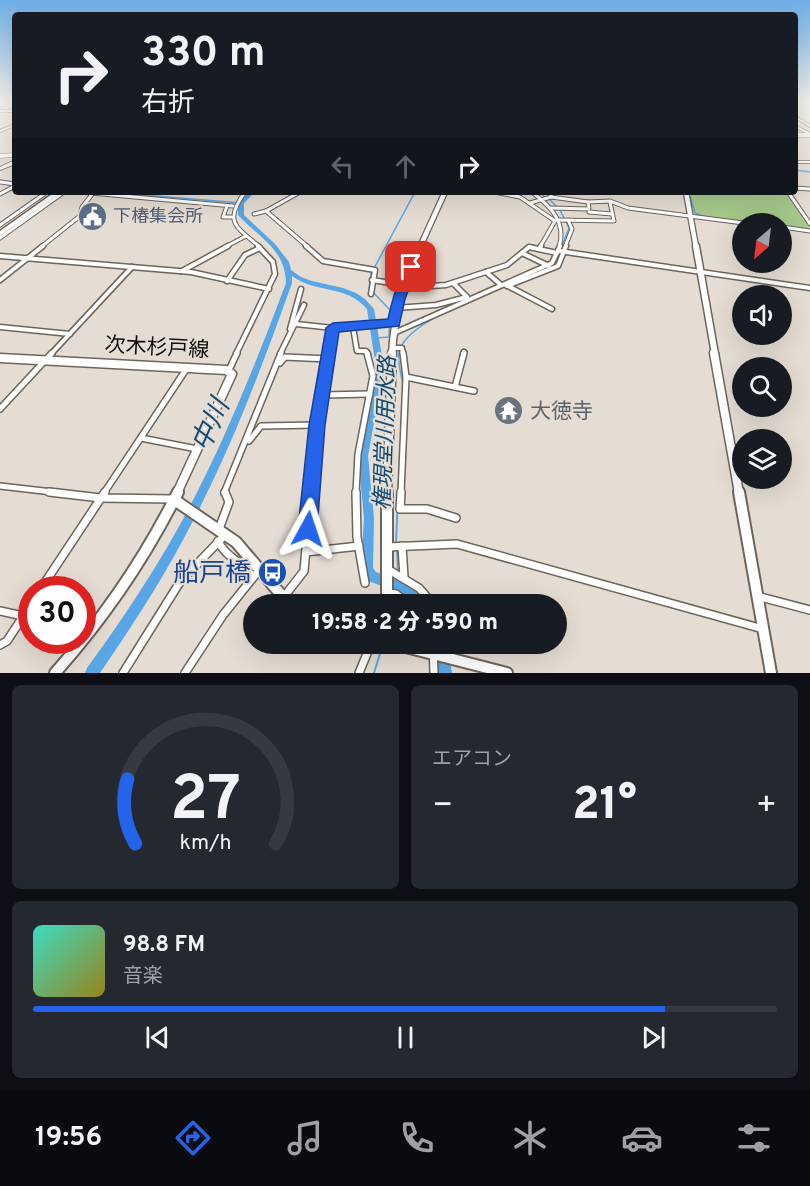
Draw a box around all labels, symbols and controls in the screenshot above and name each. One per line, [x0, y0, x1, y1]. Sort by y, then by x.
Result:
text: 330 m [141, 28, 266, 81]
icon: right [42, 36, 120, 114]
text: 右折 [141, 87, 195, 121]
icon: left [326, 150, 359, 183]
icon: ahead [389, 150, 422, 183]
icon: right [452, 150, 485, 183]
public building icon: 下椿集会所 [76, 200, 108, 232]
place label: 下椿集会所 [113, 206, 203, 229]
north arrow [732, 213, 792, 273]
map controls [732, 213, 792, 489]
pin [385, 241, 436, 292]
icon: arrive [394, 250, 427, 283]
button: sound [732, 285, 792, 345]
street label: 次木杉戸線 [104, 332, 210, 365]
water label: 権現堂川用水路 [370, 354, 403, 511]
button: search [732, 357, 792, 417]
water label: 中川 [185, 391, 240, 457]
temple icon: 大徳寺 [493, 395, 525, 427]
place label: 大徳寺 [530, 399, 593, 426]
button: layers [732, 429, 792, 489]
position arrow [276, 497, 340, 561]
bus stop icon: 船戸橋 [256, 556, 288, 588]
place label: 船戸橋 [173, 558, 251, 591]
speed limit sign: 30 [18, 576, 96, 654]
text: 19:58 · 2 分 · 590 m [312, 610, 498, 637]
text: エアコン [432, 747, 512, 773]
text: 27 [170, 763, 241, 842]
text: 21° [572, 778, 637, 835]
text: − [432, 786, 453, 828]
text: + [756, 786, 777, 828]
text: km/h [179, 830, 232, 857]
text: 98.8 FM [123, 932, 205, 959]
text: 音楽 [123, 964, 163, 990]
icon: previous [141, 1021, 174, 1054]
icon: pause [389, 1021, 422, 1054]
icon: next [637, 1021, 670, 1054]
icon: directions [172, 1117, 214, 1159]
icon: music [284, 1117, 326, 1159]
icon: phone [396, 1117, 438, 1159]
icon: climate [509, 1117, 551, 1159]
icon: car [621, 1117, 663, 1159]
icon: filters [733, 1117, 775, 1159]
text: 19:56 [35, 1121, 102, 1155]

